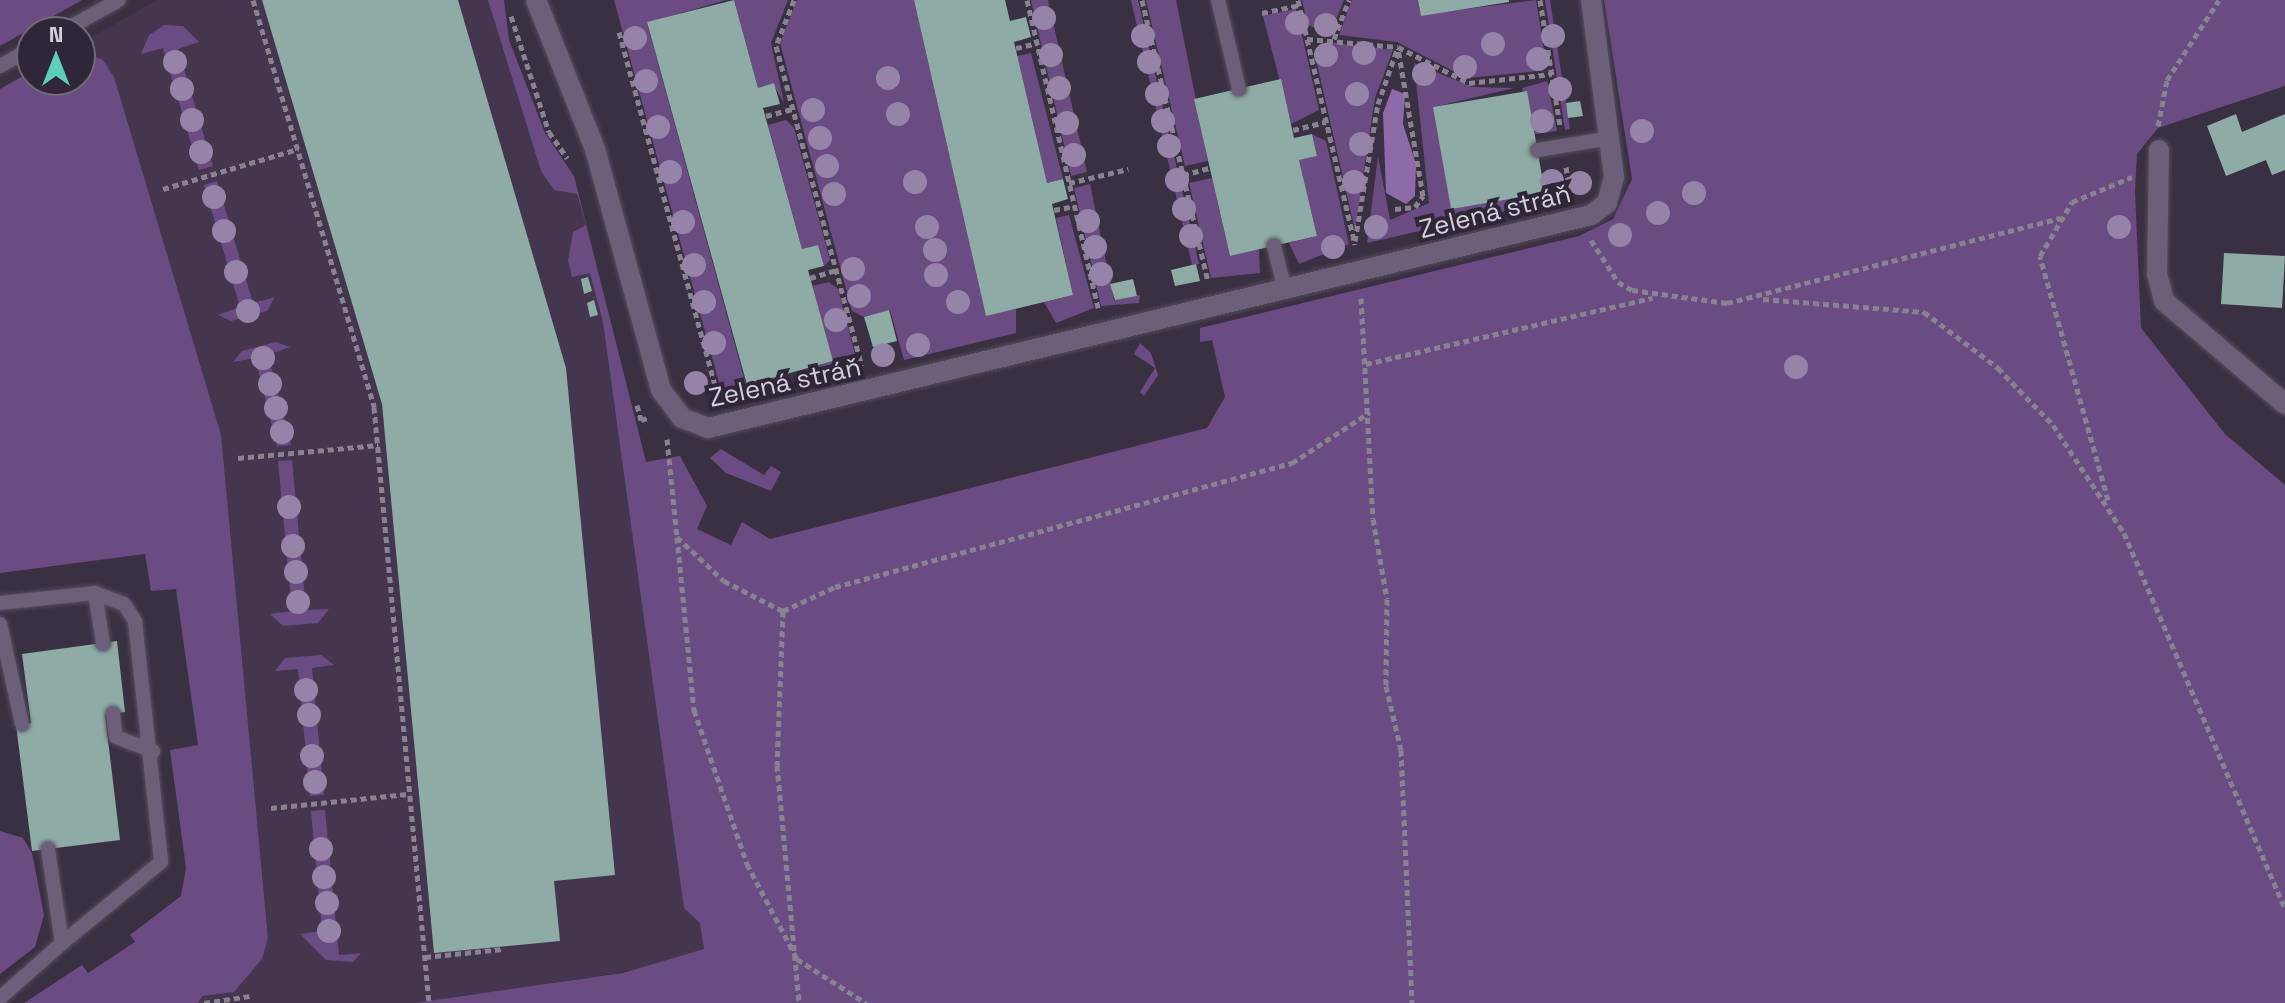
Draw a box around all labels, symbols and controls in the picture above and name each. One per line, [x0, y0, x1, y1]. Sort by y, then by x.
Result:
north arrow [16, 16, 96, 96]
text: N [49, 20, 63, 48]
street label: Zelená stráň [1416, 178, 1574, 246]
street label: Zelená stráň [706, 352, 864, 414]

